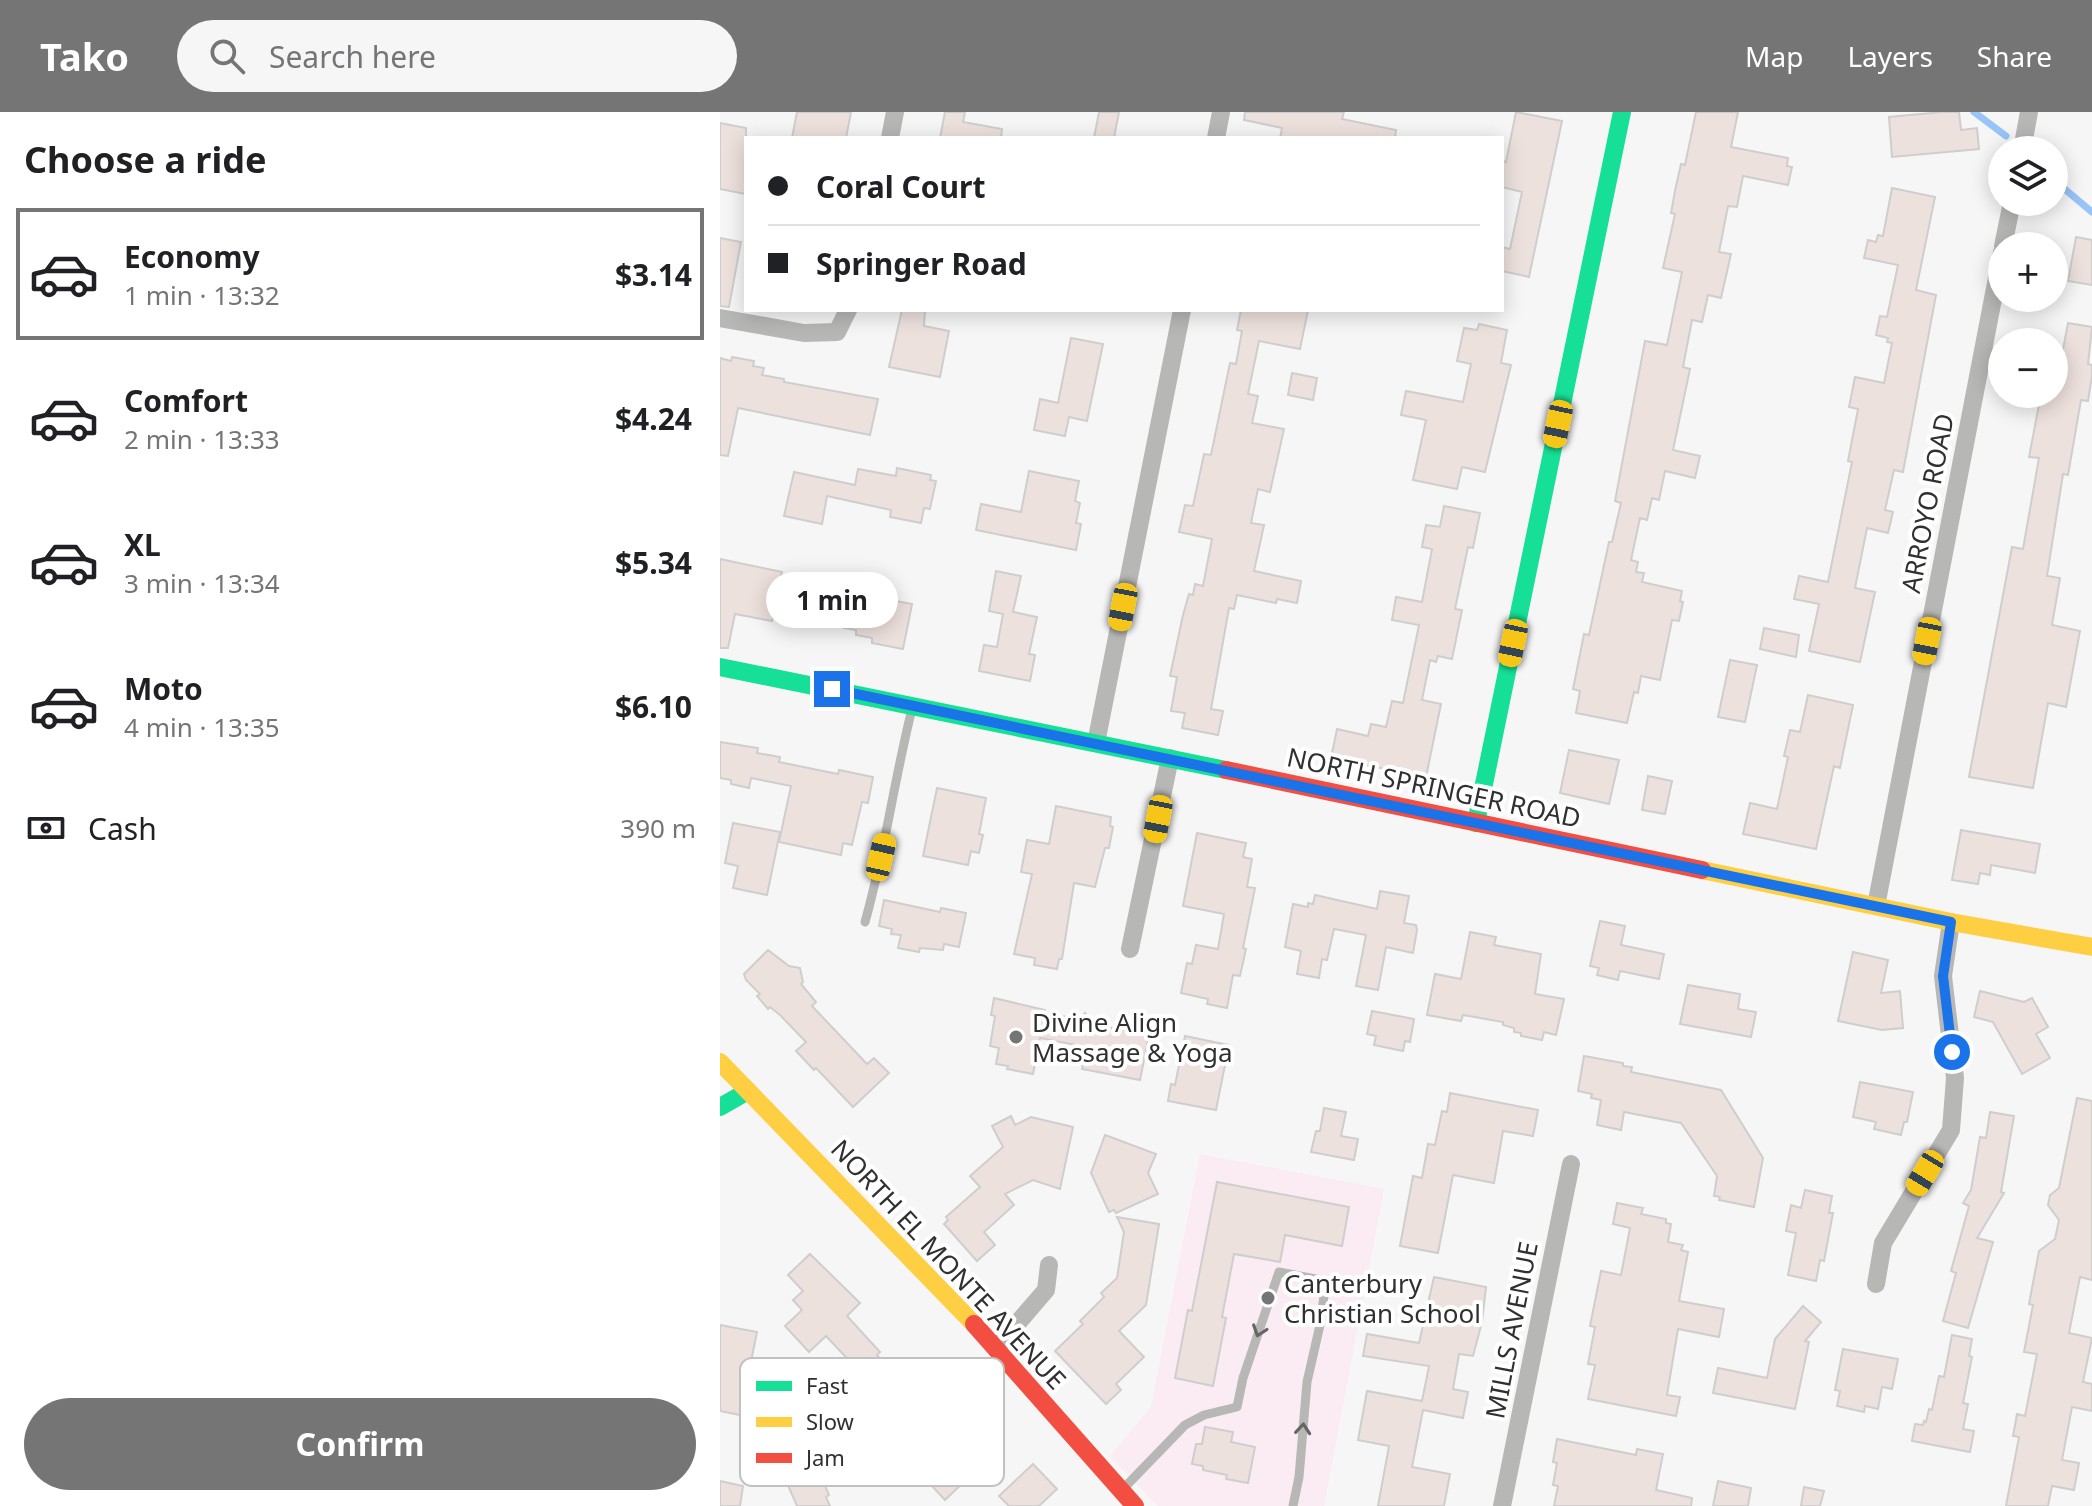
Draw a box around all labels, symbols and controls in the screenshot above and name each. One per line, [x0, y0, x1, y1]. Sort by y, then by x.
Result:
search box [177, 20, 737, 92]
text: Tako [40, 30, 129, 82]
icon: search [205, 34, 249, 78]
text: Search here [269, 36, 436, 77]
text: Map [1745, 37, 1803, 75]
text: Layers [1847, 37, 1933, 75]
text: Share [1977, 37, 2052, 75]
text: Choose a ride [24, 135, 266, 184]
map controls [1988, 136, 2068, 408]
button: layers [1988, 136, 2068, 216]
text: Coral Court [816, 166, 985, 207]
button: + [1988, 232, 2068, 312]
text: Economy [124, 236, 260, 277]
icon: car [28, 238, 100, 310]
text: Springer Road [816, 243, 1027, 284]
text: $3.14 [615, 254, 692, 295]
text: 1 min · 13:32 [124, 277, 280, 313]
button: − [1988, 328, 2068, 408]
text: Comfort [124, 380, 248, 421]
icon: car [28, 382, 100, 454]
text: $4.24 [615, 398, 692, 439]
car [1541, 398, 1575, 450]
street label: ARROYO ROAD [1892, 410, 1962, 596]
text: 2 min · 13:33 [124, 421, 280, 457]
text: XL [124, 524, 161, 565]
icon: car [28, 526, 100, 598]
text: $5.34 [615, 542, 692, 583]
text: 3 min · 13:34 [124, 565, 280, 601]
callout: 1 min [766, 573, 898, 629]
car [1107, 581, 1139, 633]
text: 1 min [796, 582, 868, 618]
car [1911, 615, 1943, 667]
car [1496, 617, 1530, 669]
text: Moto [124, 668, 203, 709]
icon: car [28, 670, 100, 742]
route end [814, 671, 850, 707]
text: $6.10 [615, 686, 692, 727]
text: 4 min · 13:35 [124, 709, 280, 745]
street label: NORTH SPRINGER ROAD [1284, 738, 1584, 836]
car [1142, 793, 1174, 845]
icon: cash [24, 806, 68, 850]
text: Cash [88, 808, 157, 849]
text: 390 m [620, 810, 696, 846]
car [864, 831, 898, 883]
place label: Divine Align Massage & Yoga [1032, 1004, 1233, 1070]
marker: Divine Align Massage & Yoga [1007, 1028, 1025, 1046]
route start [1934, 1034, 1970, 1070]
street label: NORTH EL MONTE AVENUE [823, 1131, 1075, 1397]
car [1902, 1146, 1948, 1200]
street label: MILLS AVENUE [1476, 1238, 1546, 1422]
place label: Canterbury Christian School [1284, 1265, 1481, 1331]
marker: Canterbury Christian School [1259, 1289, 1277, 1307]
one-way arrow [1253, 1323, 1269, 1337]
legend [740, 1358, 1004, 1486]
text: Fast [806, 1370, 848, 1400]
button: Confirm [24, 1398, 696, 1490]
text: Slow [806, 1406, 855, 1436]
one-way arrow [1294, 1422, 1311, 1435]
text: Jam [804, 1442, 845, 1472]

